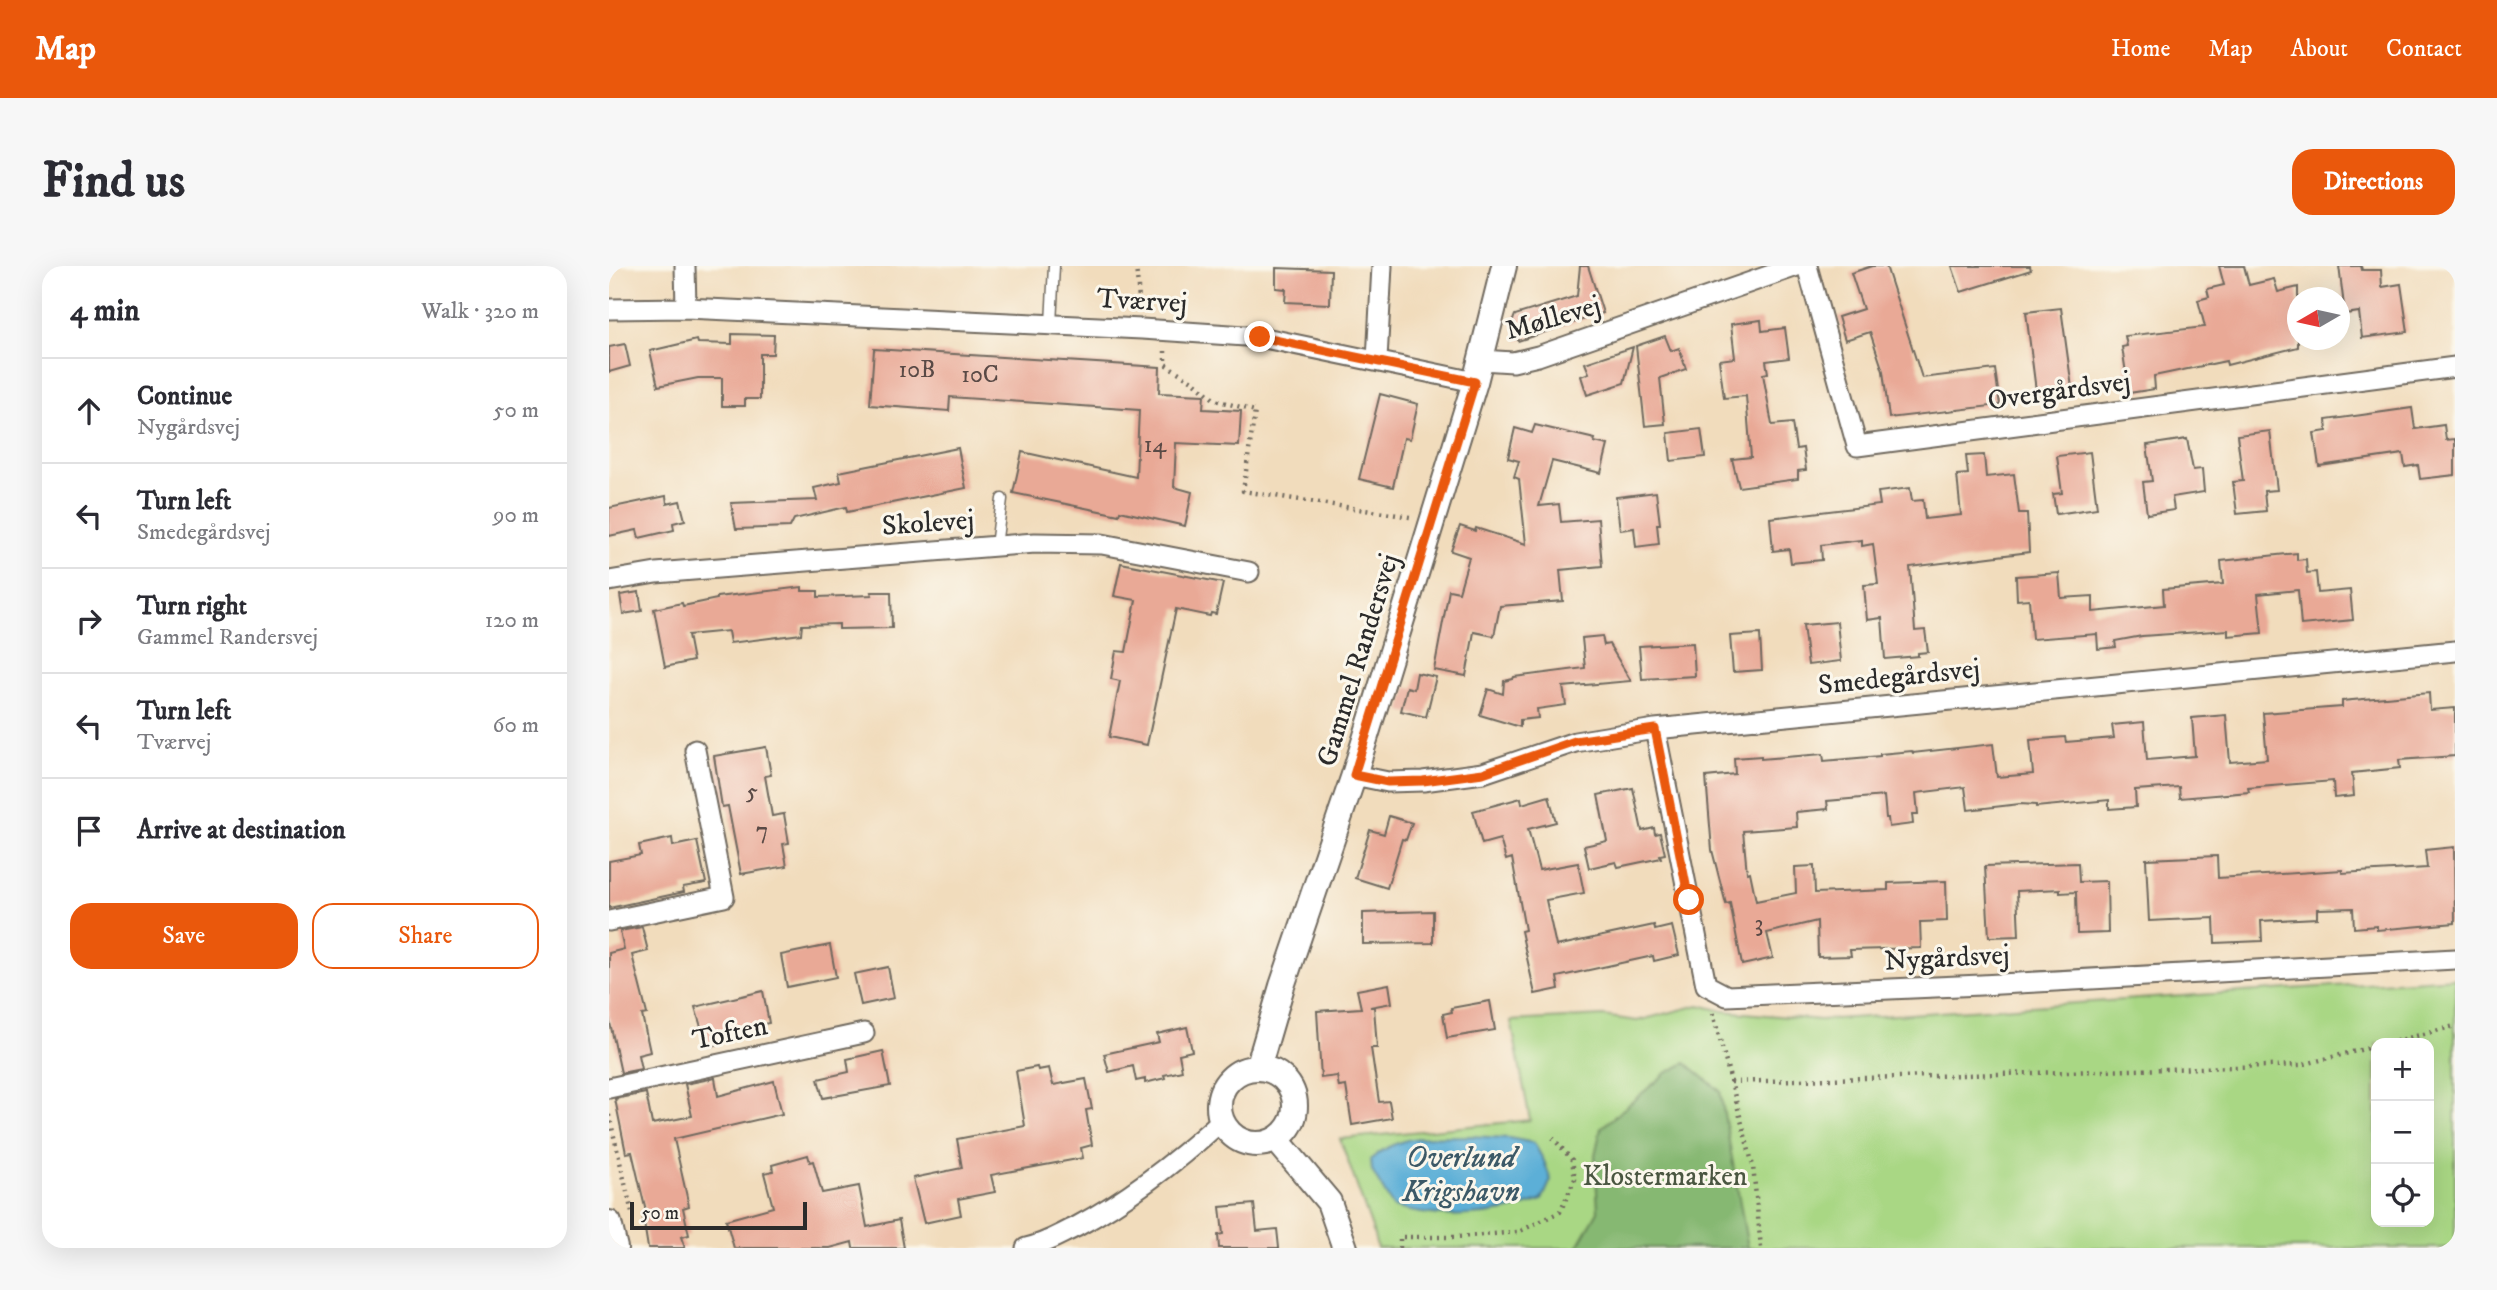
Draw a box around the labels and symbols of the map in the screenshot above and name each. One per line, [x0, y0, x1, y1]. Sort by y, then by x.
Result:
street label: Tværvej [1096, 281, 1188, 321]
north arrow [2287, 287, 2350, 350]
street label: Møllevej [1501, 288, 1605, 348]
route end [1244, 321, 1275, 352]
house number: 10B [899, 355, 935, 385]
house number: 10C [961, 360, 999, 390]
street label: Overgårdsvej [1985, 364, 2133, 418]
house number: 14 [1144, 430, 1167, 460]
street label: Skolevej [881, 502, 975, 544]
street label: Gammel Randersvej [1309, 549, 1407, 771]
street label: Smedegårdsvej [1816, 651, 1982, 703]
house number: 5 [746, 777, 758, 807]
house number: 7 [756, 816, 768, 846]
route start [1673, 884, 1704, 915]
house number: 3 [1755, 909, 1763, 939]
street label: Nygårdsvej [1883, 937, 2011, 979]
street label: Toften [689, 1008, 771, 1058]
water label: Overlund Krigshavn [1401, 1140, 1521, 1211]
park label: Klostermarken [1582, 1159, 1748, 1194]
scale bar [630, 1199, 807, 1231]

